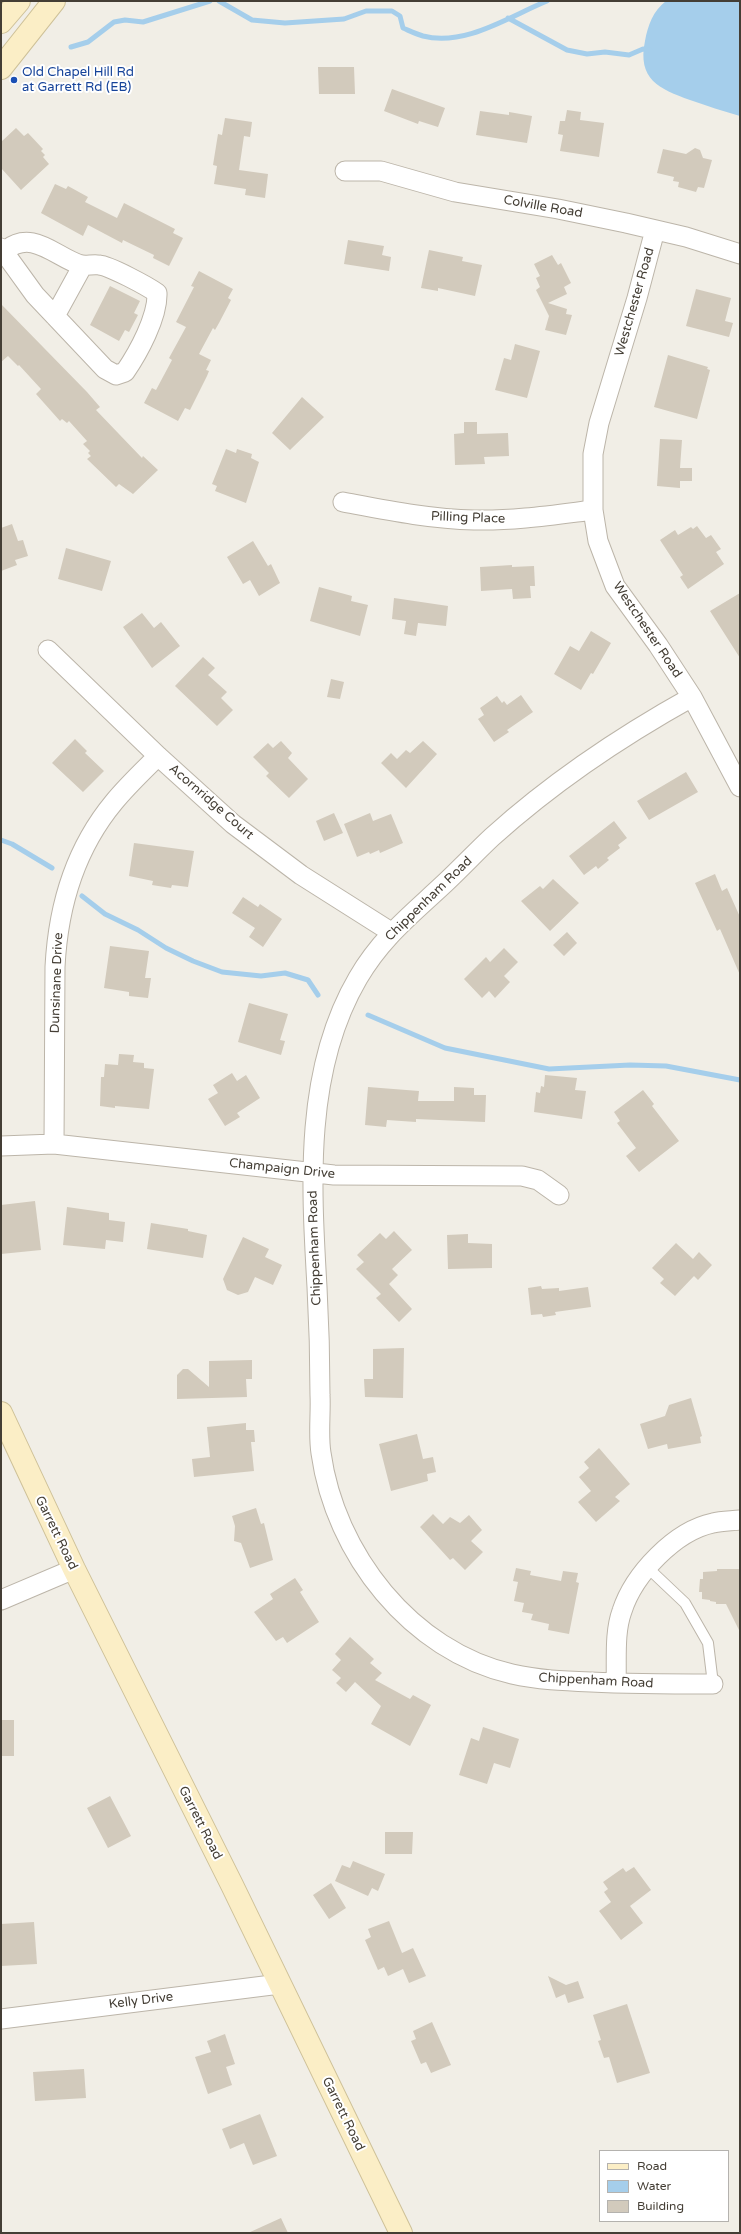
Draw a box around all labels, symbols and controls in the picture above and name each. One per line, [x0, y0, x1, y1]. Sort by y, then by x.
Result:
place label: Old Chapel Hill Rd at Garrett Rd (EB) [22, 65, 134, 96]
marker: Old Chapel Hill Rd at Garrett Rd (EB) [9, 75, 19, 85]
street label: Colville Road [502, 192, 584, 222]
street label: Westchester Road [612, 246, 658, 358]
street label: Pilling Place [430, 509, 506, 527]
street label: Westchester Road [609, 579, 685, 681]
street label: Acornridge Court [165, 761, 257, 843]
street label: Chippenham Road [382, 853, 476, 945]
street label: Dunsinane Drive [47, 932, 67, 1034]
street label: Champaign Drive [228, 1156, 336, 1182]
street label: Chippenham Road [305, 1190, 325, 1306]
street label: Garrett Road [31, 1494, 81, 1572]
street label: Chippenham Road [538, 1670, 654, 1692]
street label: Garrett Road [175, 1784, 225, 1862]
street label: Kelly Drive [108, 1989, 174, 2013]
street label: Garrett Road [318, 2075, 368, 2153]
legend [599, 2150, 729, 2222]
text: Road [637, 2159, 667, 2173]
text: Water [637, 2179, 671, 2193]
text: Building [637, 2199, 684, 2213]

